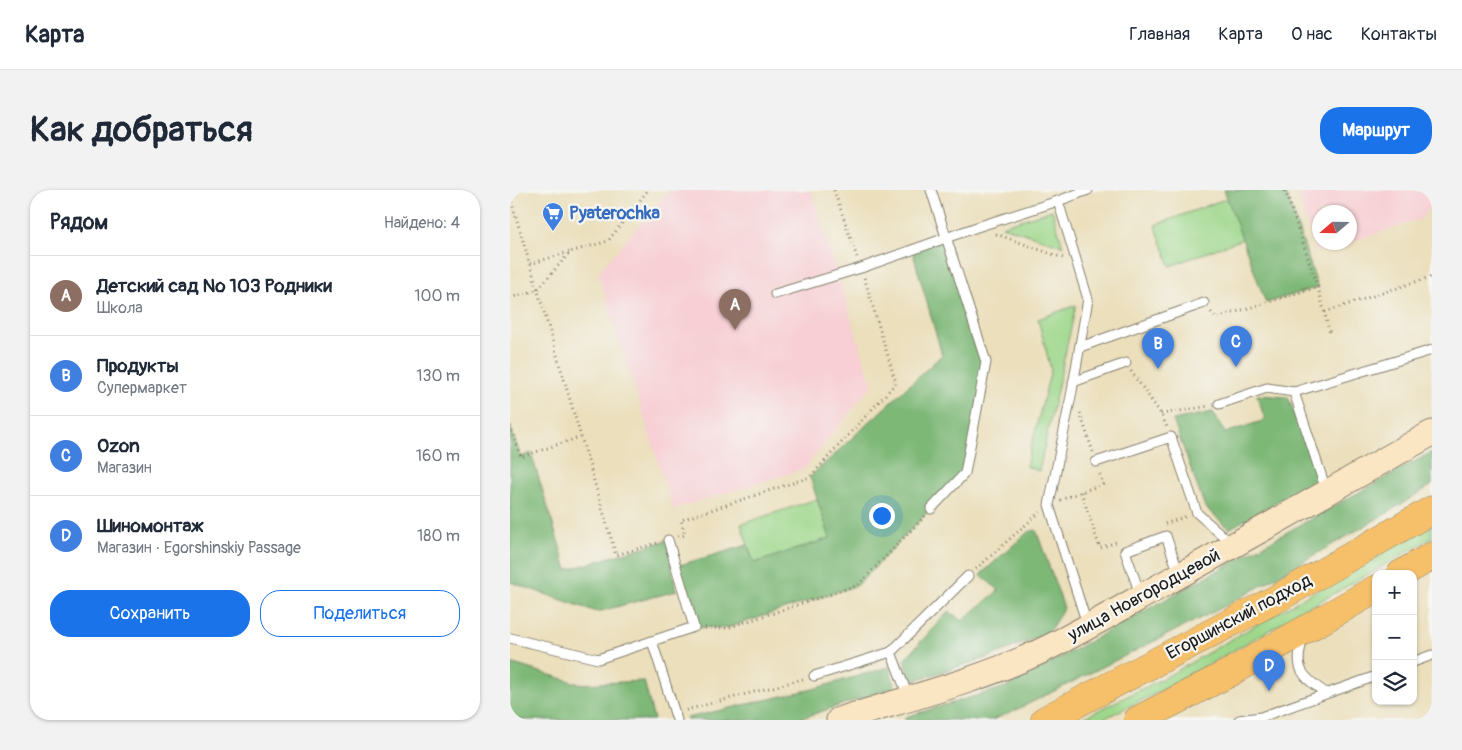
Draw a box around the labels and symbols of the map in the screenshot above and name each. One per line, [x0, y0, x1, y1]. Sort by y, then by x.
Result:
supermarket icon: Pyaterochka [541, 201, 565, 232]
place label: Pyaterochka [569, 202, 660, 225]
north arrow [1312, 205, 1357, 250]
pin: A [719, 289, 751, 330]
pin: C [1220, 326, 1252, 367]
pin: B [1142, 328, 1174, 369]
your location [869, 503, 895, 529]
street label: улица Новгородцевой [1063, 544, 1224, 647]
street label: Егоршинский подход [1162, 569, 1316, 665]
pin: D [1253, 650, 1285, 691]

